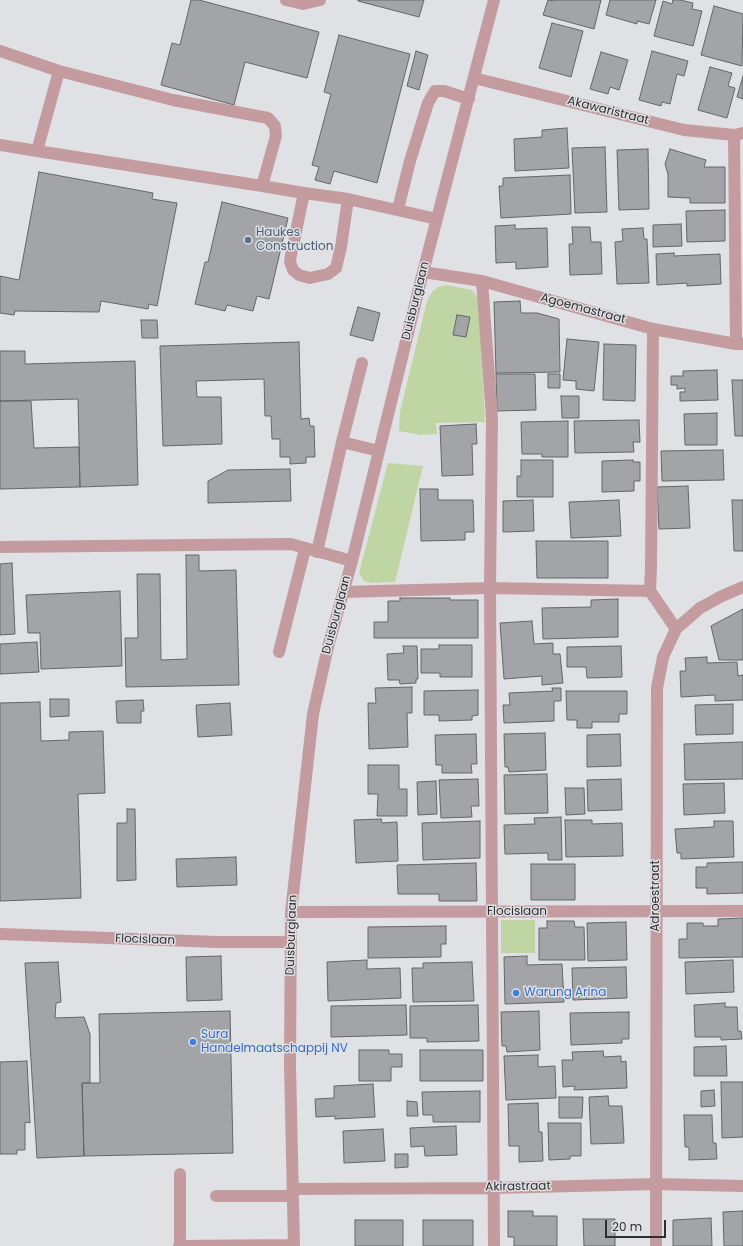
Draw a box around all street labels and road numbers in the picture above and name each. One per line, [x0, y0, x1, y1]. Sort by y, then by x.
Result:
street label: Akawaristraat [566, 94, 650, 128]
street label: Duisburglaan [399, 260, 433, 342]
street label: Agoemastraat [539, 291, 627, 327]
street label: Duisburglaan [320, 574, 354, 656]
street label: Adroestraat [649, 860, 663, 932]
street label: Duisburglaan [283, 894, 301, 976]
street label: Flocislaan [487, 905, 547, 919]
street label: Flocislaan [115, 932, 175, 948]
street label: Akirastraat [485, 1179, 551, 1195]

